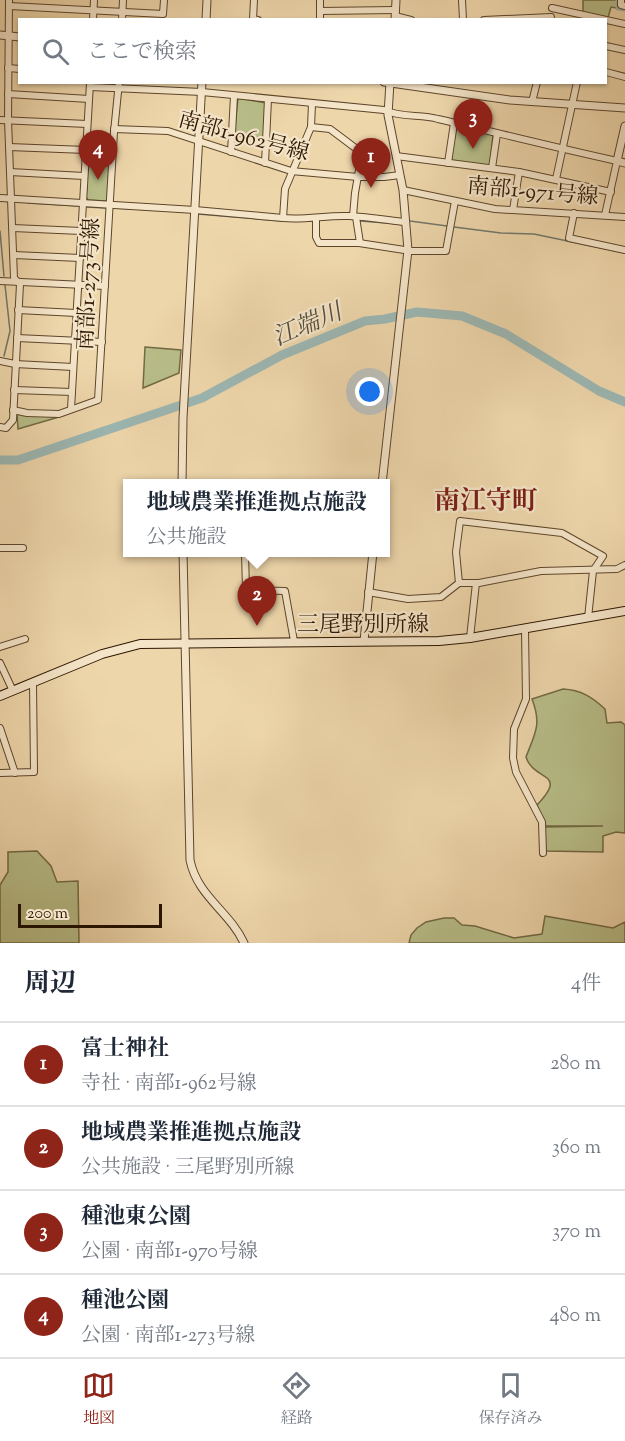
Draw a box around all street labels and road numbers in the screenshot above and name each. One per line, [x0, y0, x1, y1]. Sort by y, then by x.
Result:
street label: 南部1-962号線 [174, 105, 312, 171]
street label: 南部1-971号線 [466, 171, 600, 215]
street label: 南部1-273号線 [71, 217, 109, 351]
street label: 三尾野別所線 [297, 610, 429, 642]

